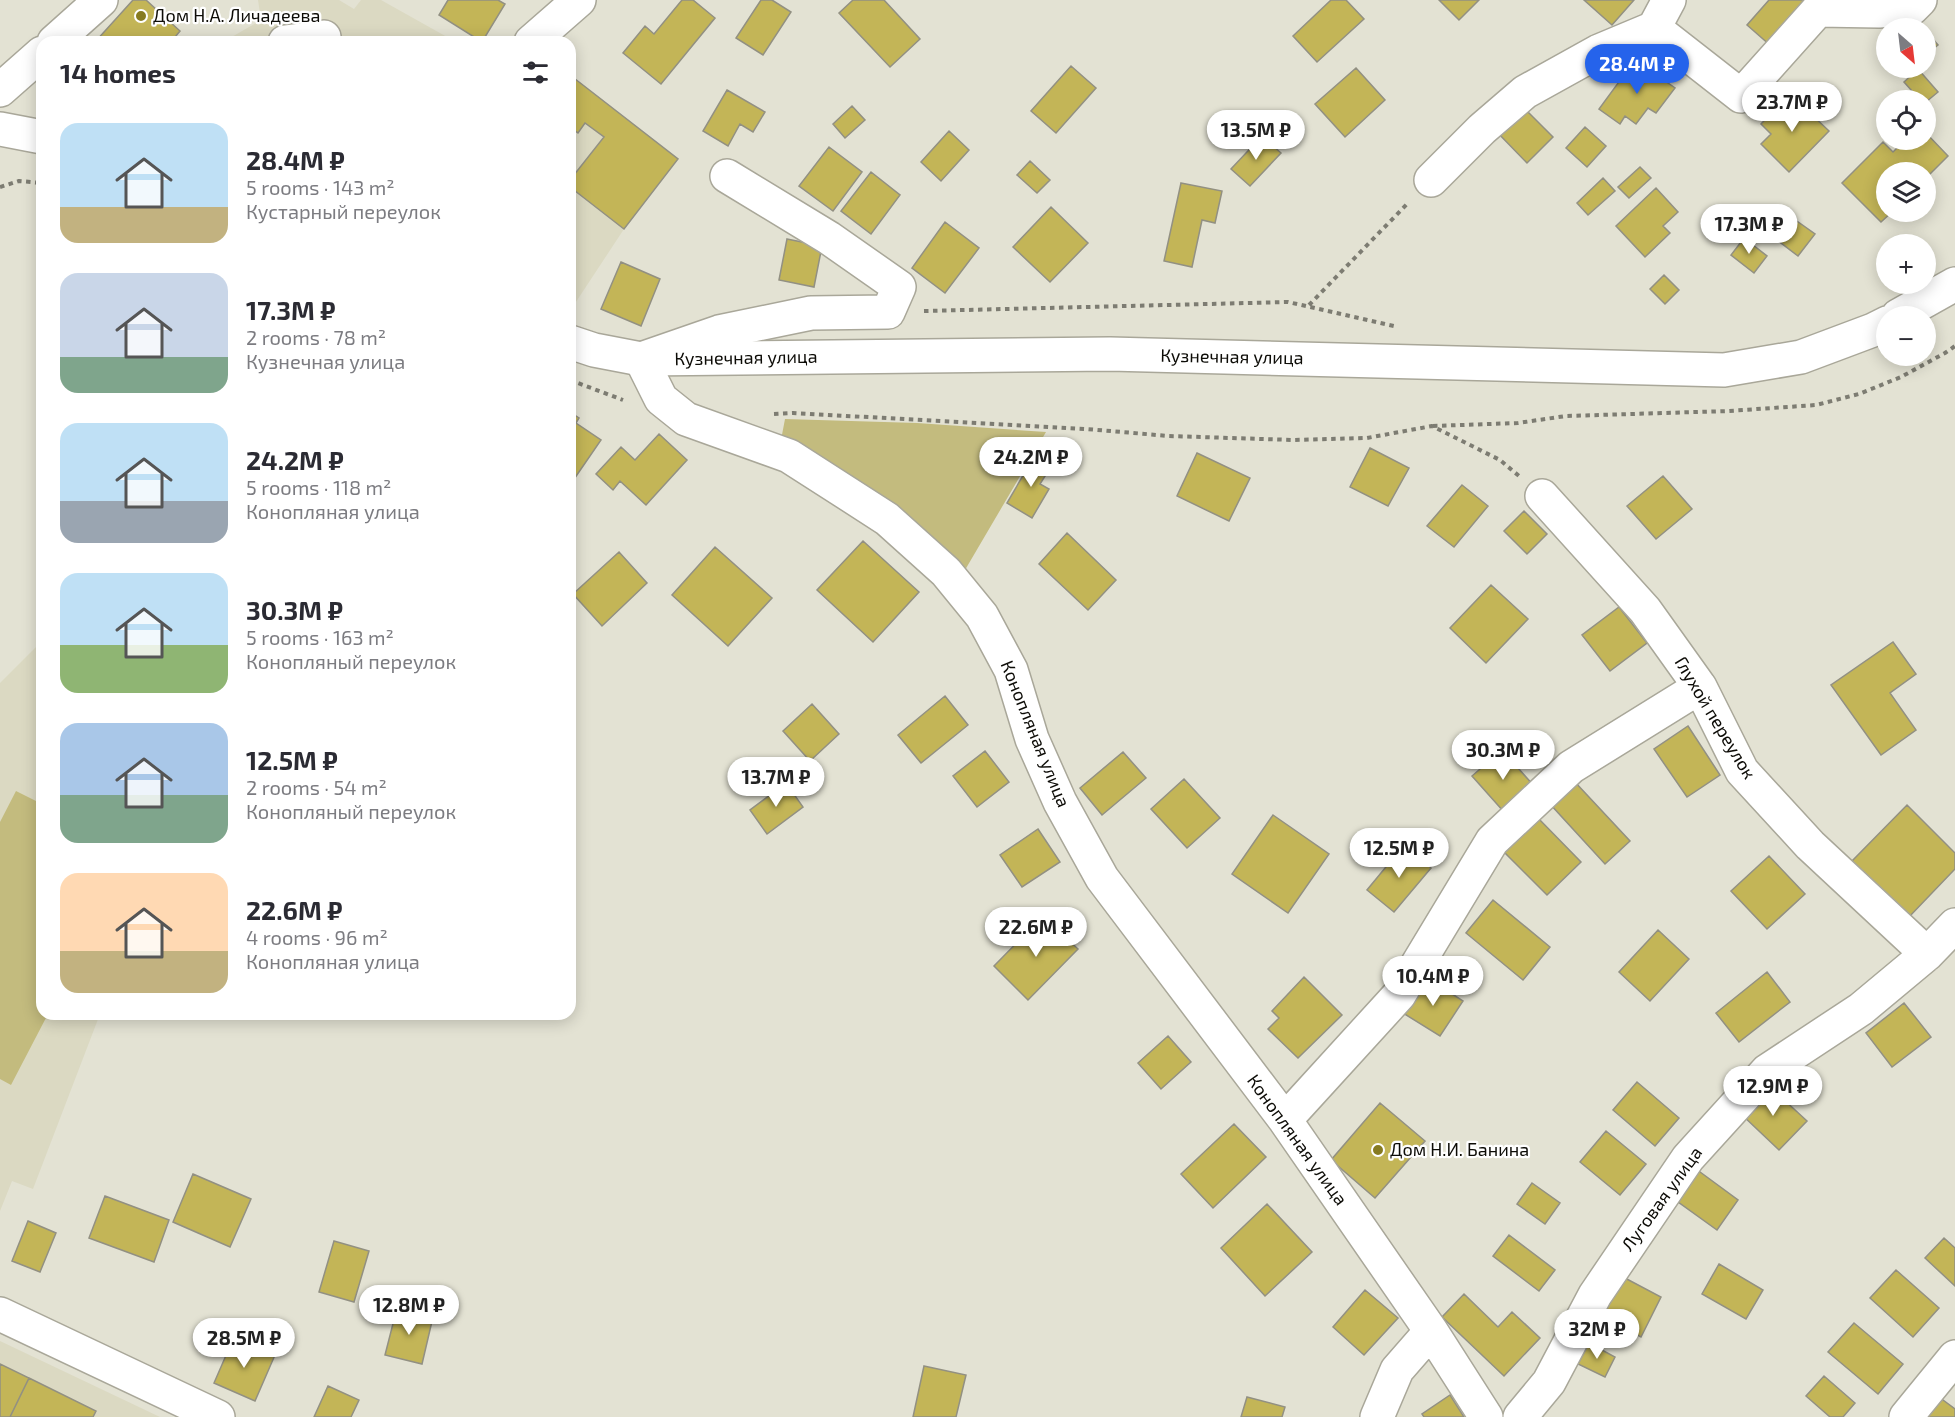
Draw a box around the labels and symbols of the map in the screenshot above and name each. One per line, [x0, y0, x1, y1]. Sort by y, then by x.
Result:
place label: Дом Н.А. Личадеева [153, 4, 320, 26]
marker: Дом Н.А. Личадеева [134, 9, 148, 23]
north arrow [1876, 18, 1936, 78]
pin: 28.4M ₽ [1582, 44, 1692, 95]
pin: 23.7M ₽ [1737, 82, 1847, 133]
pin: 13.5M ₽ [1201, 110, 1311, 161]
pin: 17.3M ₽ [1694, 204, 1804, 255]
street label: Кузнечная улица [1160, 344, 1304, 368]
street label: Кузнечная улица [674, 345, 818, 369]
pin: 24.2M ₽ [976, 437, 1086, 488]
street label: Глухой переулок [1671, 652, 1761, 783]
street label: Конопляная улица [996, 657, 1075, 810]
pin: 30.3M ₽ [1448, 730, 1558, 781]
pin: 13.7M ₽ [721, 757, 831, 808]
pin: 12.5M ₽ [1344, 828, 1454, 879]
pin: 22.6M ₽ [981, 907, 1091, 958]
pin: 10.4M ₽ [1378, 956, 1488, 1007]
pin: 12.9M ₽ [1718, 1066, 1828, 1117]
street label: Конопляная улица [1243, 1070, 1353, 1209]
place label: Дом Н.И. Банина [1390, 1138, 1529, 1160]
street label: Луговая улица [1616, 1142, 1706, 1255]
marker: Дом Н.И. Банина [1371, 1143, 1385, 1157]
pin: 12.8M ₽ [354, 1285, 464, 1336]
pin: 32M ₽ [1555, 1309, 1639, 1360]
pin: 28.5M ₽ [189, 1318, 299, 1369]

